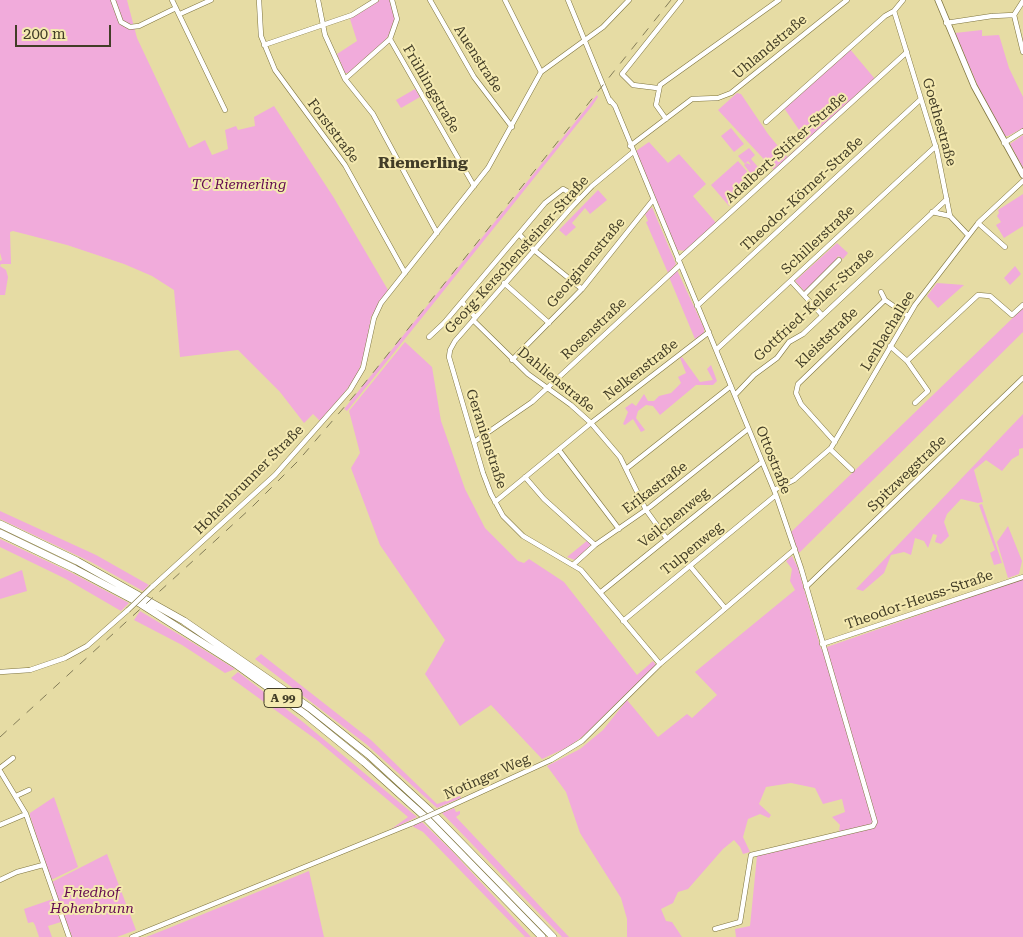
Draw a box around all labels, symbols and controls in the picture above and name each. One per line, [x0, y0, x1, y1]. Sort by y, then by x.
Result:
street label: Uhlandstraße [730, 11, 810, 83]
scale bar [18, 15, 114, 47]
street label: Auenstraße [450, 22, 506, 96]
text: 200 m [23, 25, 66, 43]
street label: Frühlingstraße [399, 42, 463, 136]
street label: Goethestraße [918, 76, 960, 168]
street label: Adalbert-Stifter-Straße [722, 89, 850, 207]
street label: Forststraße [304, 96, 362, 166]
street label: Theodor-Körner-Straße [737, 133, 867, 255]
district label: Riemerling [378, 153, 468, 173]
street label: Georg-Kerschensteiner-Straße [442, 173, 592, 337]
park label: TC Riemerling [192, 177, 286, 193]
street label: Schillerstraße [778, 202, 858, 278]
street label: Georginenstraße [543, 214, 629, 312]
street label: Gottfried-Keller-Straße [750, 245, 878, 365]
street label: Lenbachallee [858, 288, 918, 374]
street label: Rosenstraße [558, 295, 630, 363]
street label: Kleiststraße [792, 304, 862, 372]
street label: Nelkenstraße [601, 336, 681, 404]
street label: Dahlienstraße [514, 344, 598, 416]
street label: Geranienstraße [462, 387, 510, 491]
street label: Hohenbrunner Straße [191, 422, 307, 538]
street label: Ottostraße [752, 424, 794, 496]
street label: Spitzwegstraße [864, 432, 950, 516]
street label: Erikastraße [619, 458, 691, 518]
street label: Veilchenweg [635, 484, 713, 552]
street label: Tulpenweg [658, 519, 726, 579]
street label: Theodor-Heuss-Straße [843, 567, 995, 633]
road number: A 99 [264, 688, 302, 708]
street label: Notinger Weg [441, 751, 533, 803]
park label: Friedhof Hohenbrunn [50, 885, 134, 918]

